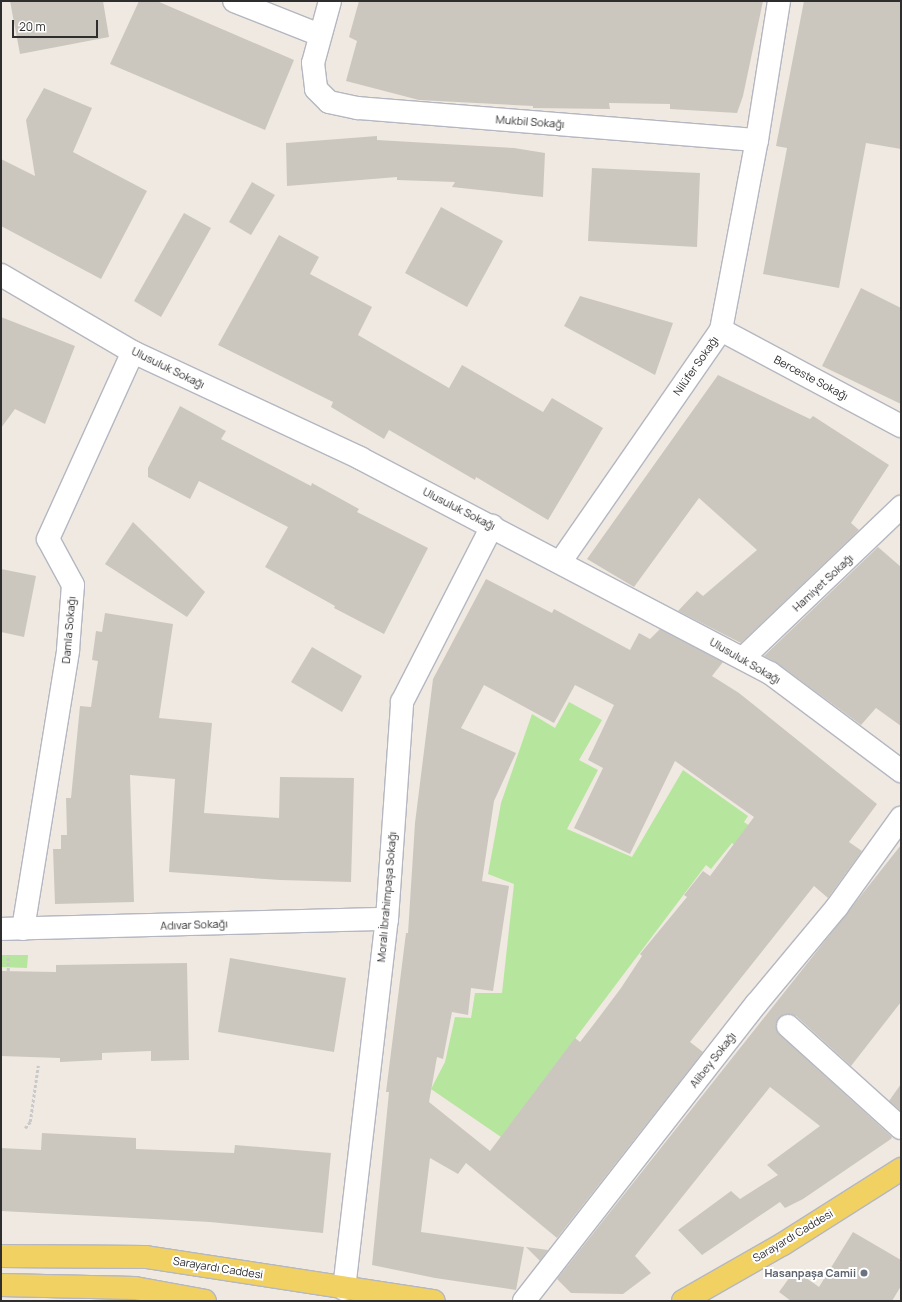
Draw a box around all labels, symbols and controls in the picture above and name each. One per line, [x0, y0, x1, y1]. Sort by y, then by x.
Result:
scale bar [14, 12, 100, 38]
text: 20 m [19, 18, 46, 35]
street label: Mukbil Sokağı [495, 113, 565, 131]
street label: Nilüfer Sokağı [671, 334, 721, 398]
street label: Ulusuluk Sokağı [129, 345, 207, 391]
street label: Berceste Sokağı [772, 353, 850, 403]
street label: Ulusuluk Sokağı [420, 485, 498, 533]
street label: Hamiyet Sokağı [790, 552, 856, 614]
street label: Damla Sokağı [59, 596, 79, 664]
street label: Ulusuluk Sokağı [707, 635, 783, 687]
street label: Moralı İbrahimpaşa Sokağı [375, 831, 399, 963]
street label: Adıvar Sokağı [160, 917, 228, 933]
street label: Alibey Sokağı [687, 1030, 739, 1090]
street label: Sarayardı Caddesi [751, 1207, 835, 1265]
street label: Sarayardı Caddesi [172, 1254, 264, 1282]
place label: Hasanpaşa Camii [764, 1266, 856, 1280]
marker: Hasanpaşa Camii [859, 1268, 869, 1278]

